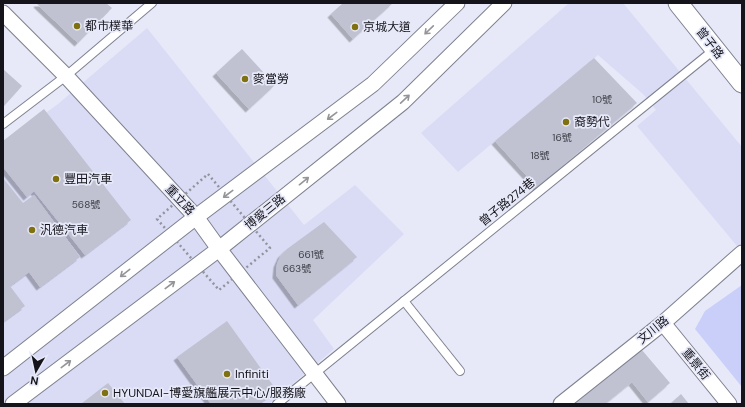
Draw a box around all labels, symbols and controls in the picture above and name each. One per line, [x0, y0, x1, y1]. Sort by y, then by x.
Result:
place label: 都市樸華 [85, 18, 133, 34]
place label: 京城大道 [363, 19, 411, 35]
marker: 都市樸華 [72, 21, 82, 31]
marker: 京城大道 [350, 22, 360, 32]
street label: 曾子路 [693, 24, 727, 62]
one-way arrow [424, 25, 434, 35]
place label: 麥當勞 [253, 71, 289, 87]
marker: 麥當勞 [240, 74, 250, 84]
house number: 10號 [592, 93, 612, 106]
one-way arrow [400, 95, 410, 104]
one-way arrow [326, 111, 337, 120]
place label: 裔勢代 [574, 114, 610, 130]
marker: 裔勢代 [561, 117, 571, 127]
house number: 16號 [552, 131, 572, 144]
house number: 18號 [530, 149, 550, 162]
place label: 豐田汽車 [64, 171, 112, 187]
marker: 豐田汽車 [51, 174, 61, 184]
street label: 曾子路274巷 [476, 174, 538, 230]
one-way arrow [298, 177, 309, 185]
street label: 重立路 [162, 181, 198, 219]
one-way arrow [222, 189, 233, 198]
street label: 博愛三路 [241, 191, 289, 233]
house number: 568號 [72, 198, 100, 211]
place label: 汎德汽車 [40, 222, 88, 238]
marker: 汎德汽車 [27, 225, 37, 235]
house number: 661號 [298, 248, 324, 261]
house number: 663號 [283, 262, 311, 275]
one-way arrow [119, 269, 130, 277]
one-way arrow [164, 281, 175, 290]
street label: 文川路 [634, 312, 672, 348]
street label: 重景街 [678, 345, 714, 383]
north arrow [16, 351, 56, 391]
one-way arrow [61, 359, 72, 368]
place label: Infiniti [235, 366, 269, 382]
marker: Infiniti [222, 369, 232, 379]
text: N [29, 373, 39, 388]
place label: HYUNDAI-博愛旗艦展示中心/服務廠 [113, 385, 306, 401]
marker: HYUNDAI-博愛旗艦展示中心/服務廠 [100, 388, 110, 398]

